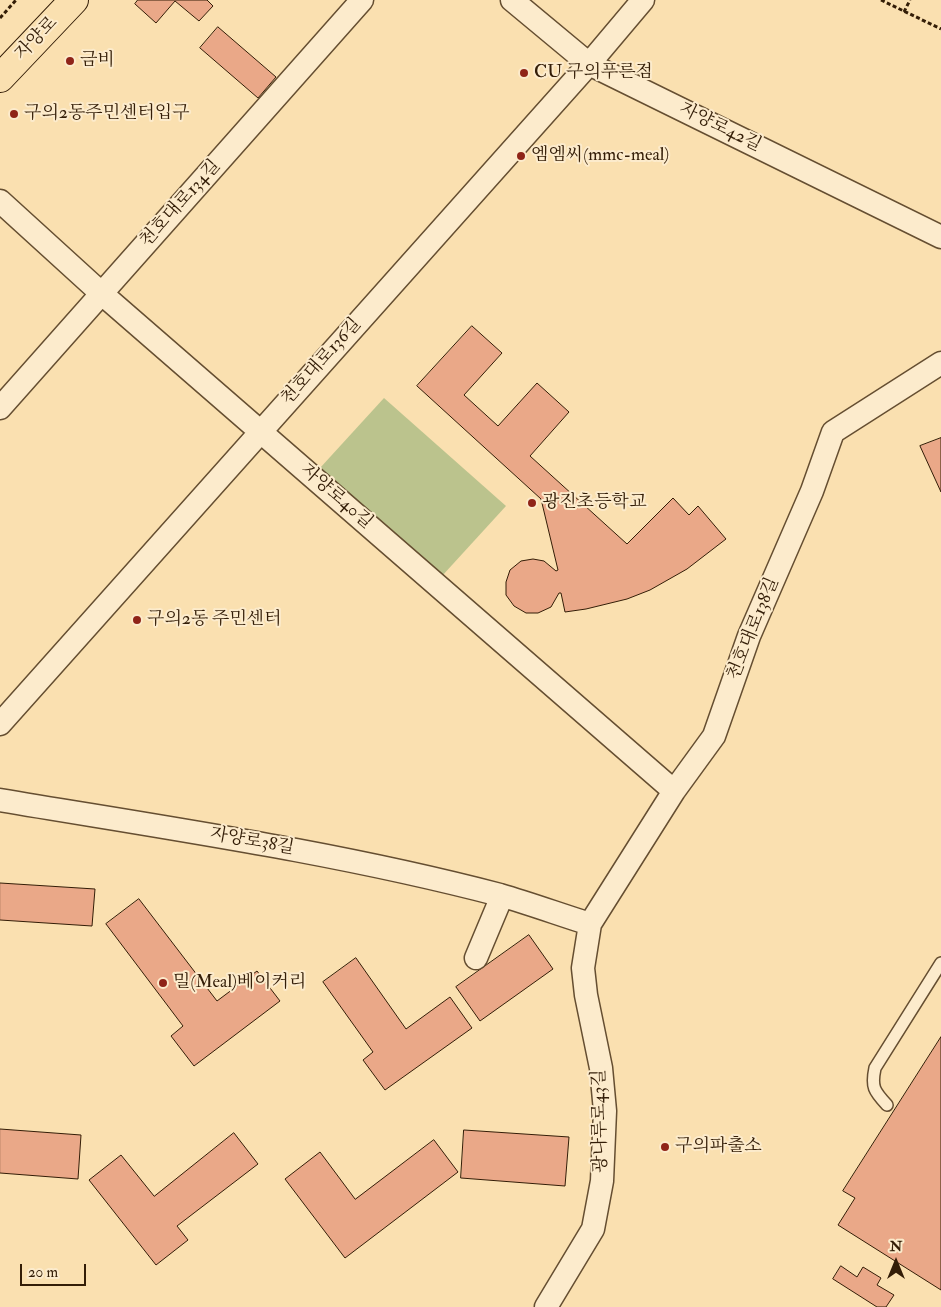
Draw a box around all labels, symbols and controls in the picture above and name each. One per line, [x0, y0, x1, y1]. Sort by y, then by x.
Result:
street label: 자양로 [11, 13, 63, 65]
place label: 금비 [80, 50, 115, 72]
marker: 금비 [64, 55, 76, 67]
place label: CU 구의푸른점 [534, 62, 653, 84]
marker: CU 구의푸른점 [518, 67, 530, 79]
street label: 자양로42길 [676, 99, 764, 157]
place label: 구의2동주민센터입구 [24, 103, 190, 125]
marker: 구의2동주민센터입구 [8, 108, 20, 120]
place label: 엠엠씨(mmc-meal) [531, 145, 669, 167]
marker: 엠엠씨(mmc-meal) [515, 150, 527, 162]
street label: 천호대로134길 [136, 156, 226, 252]
street label: 천호대로136길 [277, 314, 367, 410]
street label: 자양로40길 [296, 460, 376, 534]
place label: 광진초등학교 [542, 492, 646, 514]
marker: 광진초등학교 [526, 497, 538, 509]
street label: 천호대로138길 [724, 575, 784, 683]
place label: 구의2동 주민센터 [147, 609, 282, 631]
marker: 구의2동 주민센터 [131, 614, 143, 626]
street label: 자양로38길 [208, 824, 296, 860]
place label: 밀(Meal)베이커리 [173, 972, 306, 994]
marker: 밀(Meal)베이커리 [157, 977, 169, 989]
street label: 광나루로43길 [589, 1069, 613, 1173]
place label: 구의파출소 [675, 1136, 762, 1158]
marker: 구의파출소 [659, 1141, 671, 1153]
north arrow [871, 1237, 921, 1287]
text: N [890, 1238, 902, 1255]
scale bar [22, 1254, 89, 1286]
text: 20 m [28, 1263, 58, 1282]

